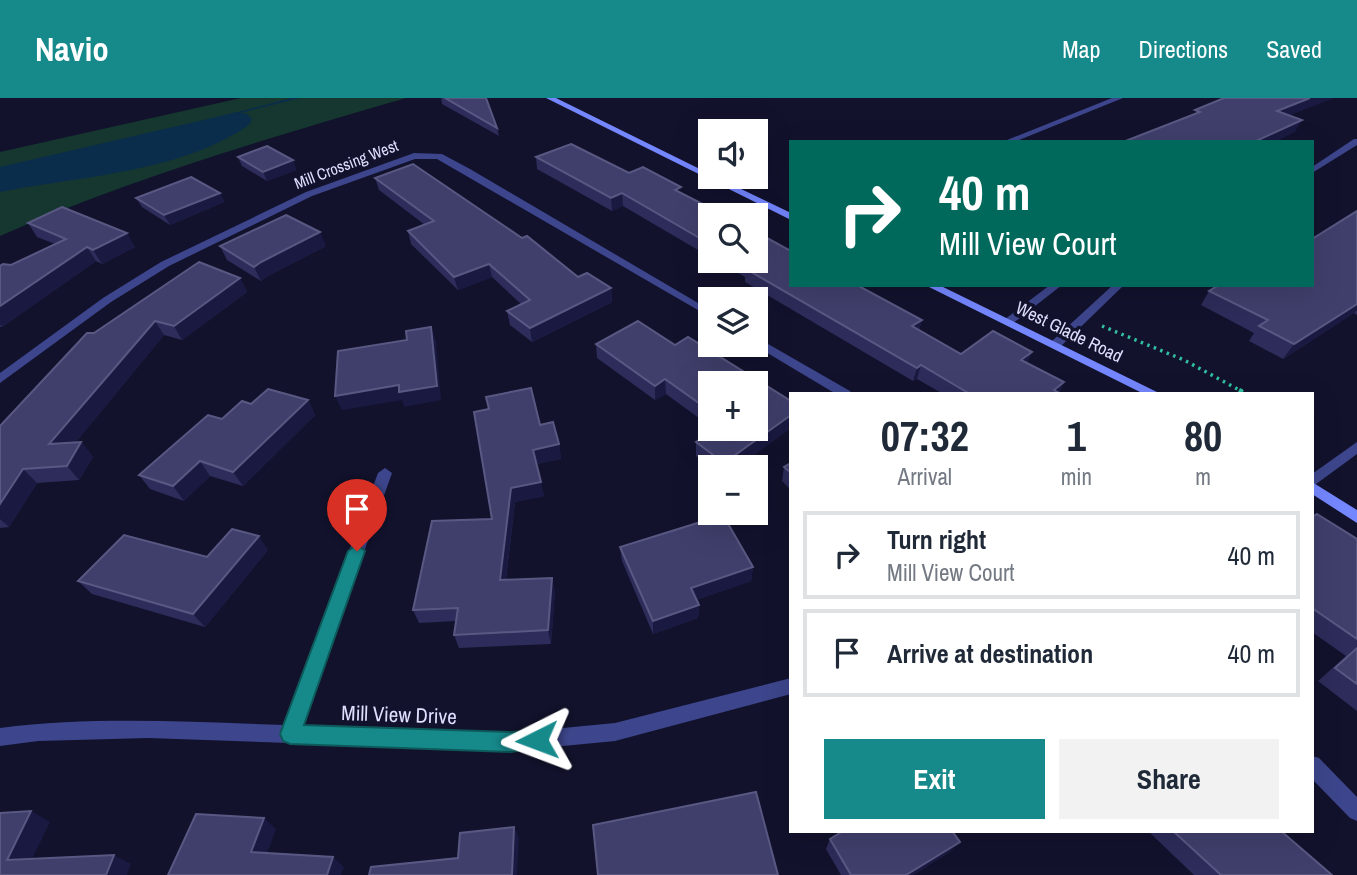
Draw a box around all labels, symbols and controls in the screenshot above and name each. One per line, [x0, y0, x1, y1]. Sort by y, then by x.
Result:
text: Navio [35, 27, 109, 71]
text: Map [1062, 33, 1100, 65]
text: Directions [1138, 33, 1228, 65]
text: Saved [1266, 33, 1322, 65]
map controls [698, 119, 768, 525]
button: sound [698, 119, 768, 189]
street label: Mill Crossing West [291, 134, 402, 194]
text: 40 m [939, 159, 1031, 225]
icon: right [824, 168, 915, 259]
button: search [698, 203, 768, 273]
text: Mill View Court [939, 222, 1116, 265]
button: layers [698, 287, 768, 357]
street label: West Glade Road [1011, 295, 1127, 368]
button: + [698, 371, 768, 441]
text: 07:32 [881, 408, 969, 464]
text: 1 [1067, 408, 1086, 464]
text: 80 [1184, 408, 1222, 464]
button: − [698, 455, 768, 525]
text: Arrival [898, 461, 952, 492]
text: min [1061, 461, 1092, 492]
text: m [1195, 461, 1211, 492]
pin [327, 479, 387, 551]
icon: arrive [338, 490, 376, 528]
text: Turn right [887, 522, 986, 557]
icon: right [828, 536, 866, 574]
text: 40 m [1228, 538, 1275, 573]
text: Mill View Court [887, 557, 1015, 588]
icon: arrive [828, 634, 866, 672]
text: Arrive at destination [887, 636, 1093, 671]
text: 40 m [1228, 636, 1275, 671]
street label: Mill View Drive [341, 698, 457, 731]
position arrow [500, 703, 574, 777]
button: Exit [824, 739, 1045, 819]
button: Share [1059, 739, 1279, 819]

